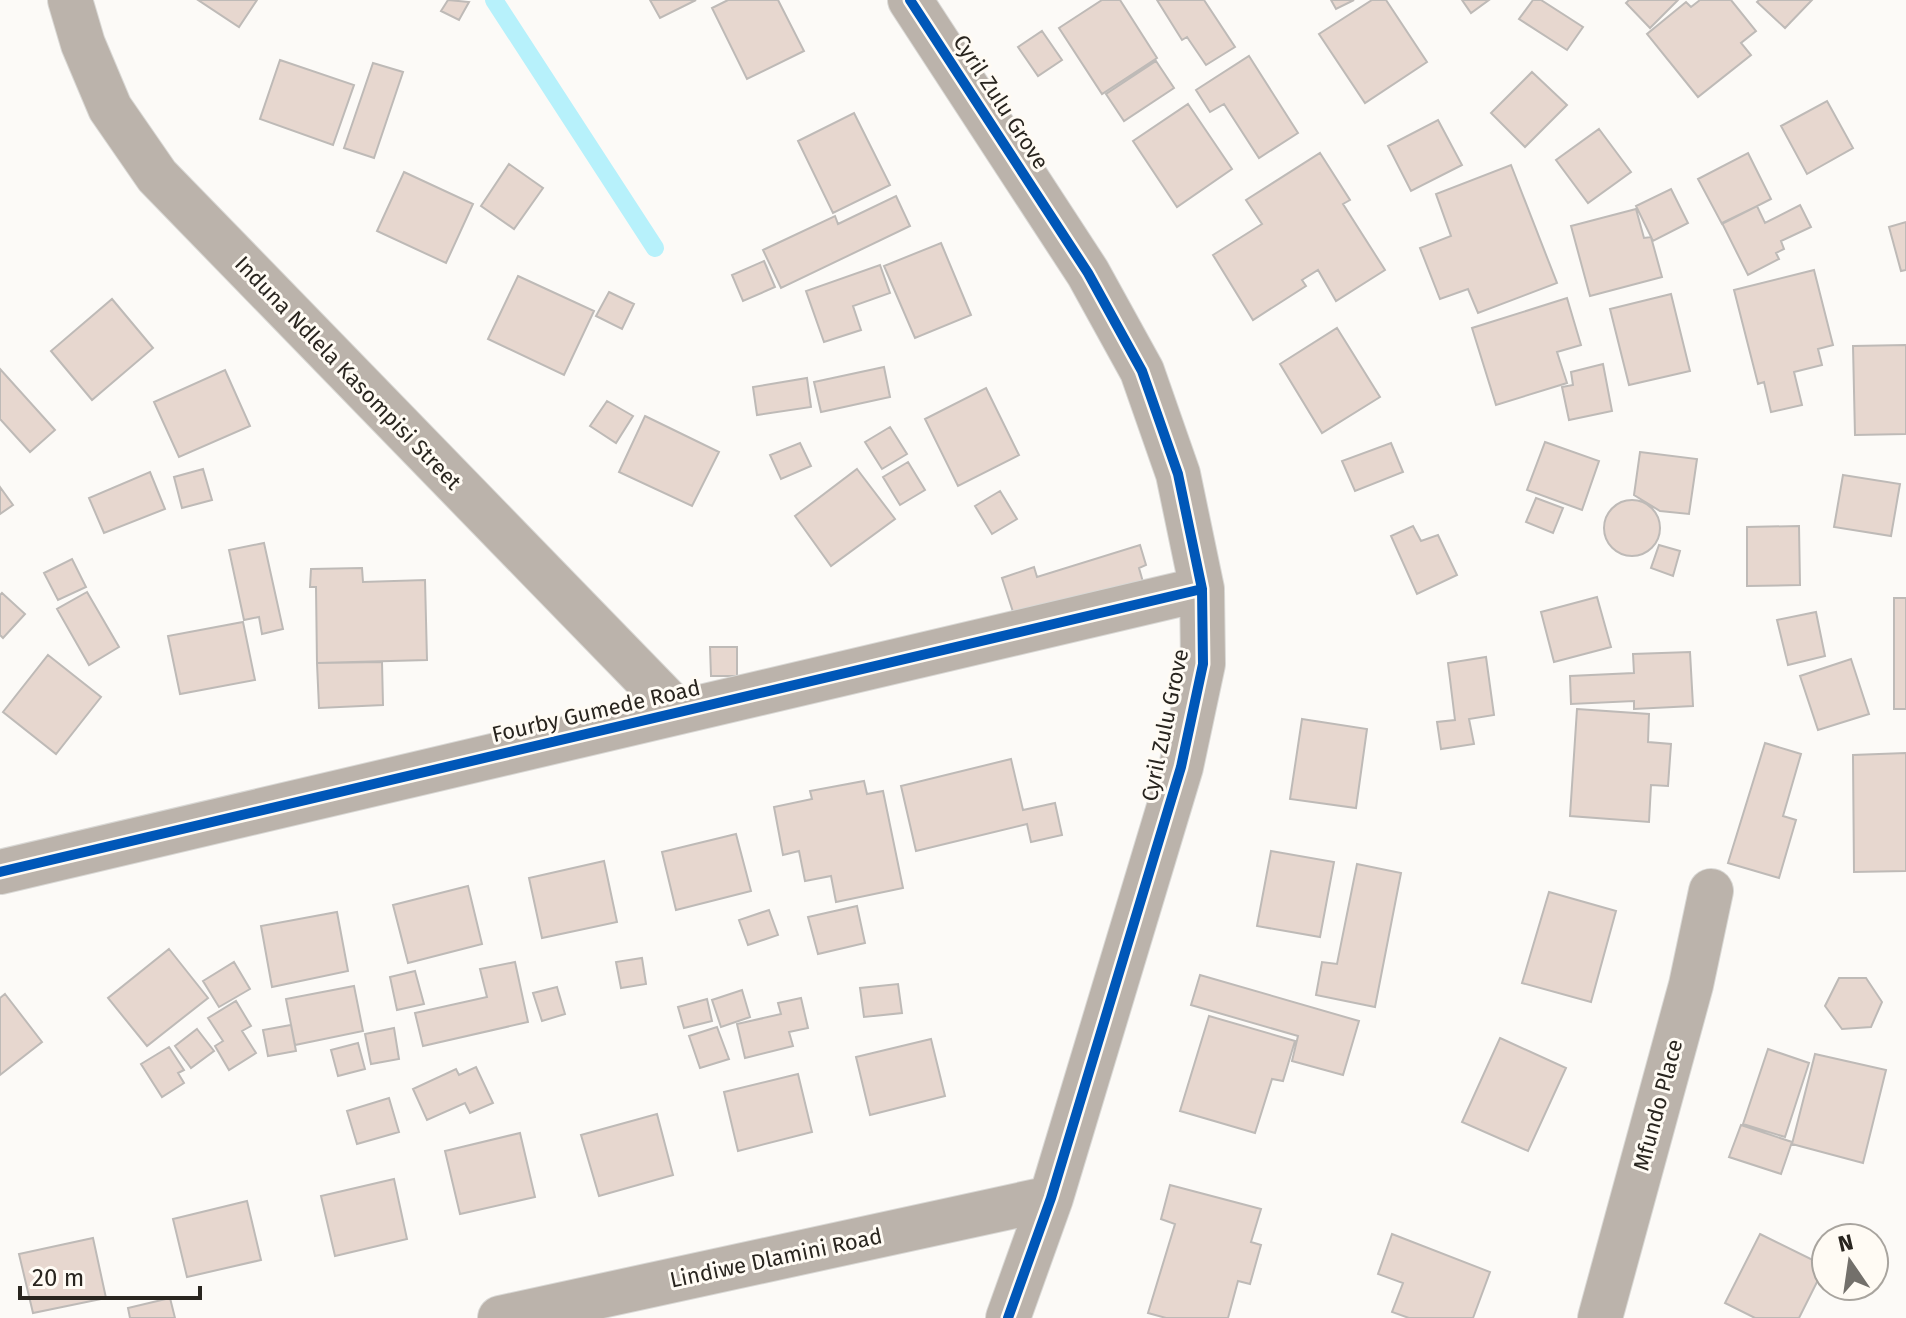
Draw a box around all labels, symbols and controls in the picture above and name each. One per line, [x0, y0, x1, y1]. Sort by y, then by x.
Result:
street label: Cyril Zulu Grove [947, 30, 1055, 174]
street label: Induna Ndlela Kasompisi Street [229, 251, 467, 496]
street label: Cyril Zulu Grove [1136, 646, 1194, 804]
street label: Fourby Gumede Road [489, 674, 703, 748]
street label: Mfundo Place [1627, 1036, 1689, 1174]
street label: Lindiwe Dlamini Road [667, 1222, 885, 1294]
north arrow [1810, 1222, 1890, 1302]
text: N [1835, 1228, 1856, 1258]
scale bar [20, 1250, 200, 1300]
text: 20 m [32, 1264, 84, 1292]

